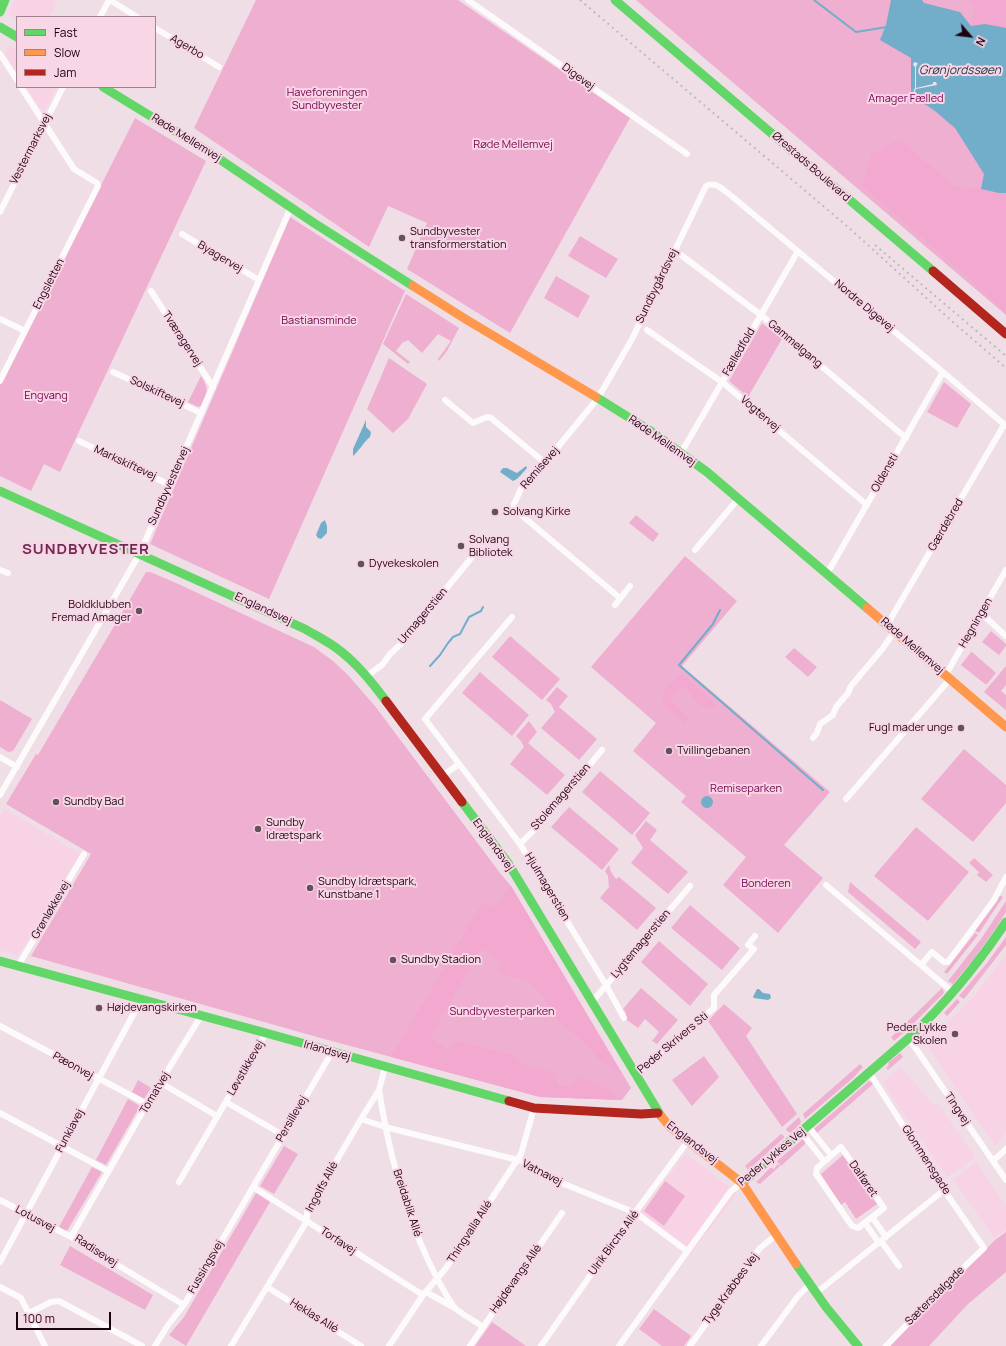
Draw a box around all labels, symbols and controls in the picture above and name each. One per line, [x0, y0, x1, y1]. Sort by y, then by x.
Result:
legend [16, 16, 156, 88]
north arrow [950, 16, 990, 56]
text: Fast [54, 24, 78, 41]
street label: Agerbo [168, 32, 206, 62]
text: N [973, 35, 990, 49]
text: Slow [54, 44, 80, 61]
street label: Digevej [559, 61, 597, 93]
text: Jam [54, 64, 76, 81]
water label: Grønjordssøen [919, 64, 1001, 78]
park label: Haveforeningen Sundbyvester [287, 86, 367, 112]
park label: Amager Fælled [868, 92, 944, 106]
street label: Vestermarksvej [7, 111, 55, 187]
street label: Røde Mellemvej [149, 111, 223, 165]
street label: Ørestads Boulevard [769, 129, 853, 205]
park label: Røde Mellemvej [473, 138, 553, 152]
place label: Sundbyvester transformerstation [410, 225, 506, 251]
marker: Sundbyvester transformerstation [397, 233, 407, 243]
street label: Byagervej [195, 238, 245, 276]
street label: Sundbygårdsvej [633, 247, 681, 325]
street label: Engsletten [31, 256, 67, 312]
street label: Nordre Digevej [831, 277, 897, 335]
street label: Tværagervej [159, 309, 205, 369]
park label: Bastiansminde [281, 314, 357, 328]
street label: Gammelgang [765, 317, 825, 371]
street label: Fælledfold [720, 326, 758, 378]
street label: Solskiftevej [128, 374, 186, 410]
park label: Engvang [24, 389, 68, 403]
street label: Vogtervej [738, 393, 782, 435]
street label: Røde Mellemvej [626, 413, 698, 469]
street label: Markskiftevej [92, 443, 158, 483]
street label: Sundbyvestervej [146, 444, 192, 528]
street label: Remisevej [518, 444, 562, 492]
street label: Oldensti [869, 451, 901, 495]
street label: Gærdebred [926, 496, 966, 554]
place label: Solvang Kirke [503, 505, 570, 519]
marker: Solvang Kirke [490, 507, 500, 517]
place label: Solvang Bibliotek [469, 533, 513, 559]
district label: SUNDBYVESTER [22, 541, 150, 559]
marker: Solvang Bibliotek [456, 541, 466, 551]
place label: Dyvekeskolen [369, 557, 439, 571]
marker: Dyvekeskolen [356, 559, 366, 569]
street label: Urmagerstien [396, 585, 450, 647]
street label: Englandsvej [233, 590, 293, 628]
street label: Hegningen [956, 596, 996, 650]
place label: Boldklubben Fremad Amager [52, 598, 131, 624]
marker: Boldklubben Fremad Amager [134, 606, 144, 616]
street label: Røde Mellemvej [878, 615, 946, 677]
place label: Fugl mader unge [869, 721, 953, 735]
marker: Fugl mader unge [956, 723, 966, 733]
place label: Tvillingebanen [677, 744, 750, 758]
marker: Tvillingebanen [664, 746, 674, 756]
street label: Stolemagerstien [528, 761, 594, 833]
park label: Remiseparken [710, 782, 782, 796]
place label: Sundby Bad [64, 795, 124, 809]
marker: Sundby Bad [51, 797, 61, 807]
place label: Sundby Idrætspark [266, 816, 321, 842]
street label: Englandsvej [470, 816, 516, 874]
marker: Sundby Idrætspark [253, 824, 263, 834]
street label: Hjulmagerstien [521, 851, 573, 923]
place label: Sundby Idrætspark, Kunstbane 1 [318, 875, 417, 901]
park label: Bonderen [741, 877, 791, 891]
street label: Grønløkkevej [29, 878, 73, 942]
marker: Sundby Idrætspark, Kunstbane 1 [305, 883, 315, 893]
street label: Lygtemagerstien [609, 907, 673, 981]
place label: Sundby Stadion [401, 953, 481, 967]
marker: Sundby Stadion [388, 955, 398, 965]
place label: Højdevangskirken [107, 1001, 197, 1015]
marker: Højdevangskirken [94, 1003, 104, 1013]
park label: Sundbyvesterparken [449, 1005, 555, 1019]
street label: Peder Skrivers Sti [635, 1010, 711, 1076]
place label: Peder Lykke Skolen [887, 1021, 947, 1047]
marker: Peder Lykke Skolen [950, 1029, 960, 1039]
street label: Løvstikkevej [225, 1038, 267, 1098]
street label: Irlandsvej [302, 1038, 352, 1064]
street label: Pæonvej [50, 1049, 96, 1083]
street label: Tomatvej [137, 1070, 173, 1116]
street label: Tingvej [941, 1090, 973, 1128]
street label: Persillevej [274, 1094, 310, 1144]
street label: Funkiavej [53, 1107, 87, 1155]
street label: Englandsvej [664, 1119, 720, 1167]
street label: Glommensgade [899, 1123, 953, 1197]
street label: Peder Lykkes Vej [736, 1125, 808, 1189]
street label: Vatnavej [520, 1157, 564, 1189]
street label: Dalføret [846, 1158, 880, 1200]
street label: Ingolfs Allé [303, 1160, 341, 1214]
street label: Breidablik Allé [390, 1168, 424, 1238]
street label: Thingvalla Allé [445, 1198, 495, 1266]
street label: Lotusvej [13, 1203, 57, 1235]
street label: Ulrik Birchs Allé [586, 1208, 642, 1278]
street label: Torfavej [317, 1224, 359, 1258]
street label: Radisevej [72, 1232, 120, 1270]
street label: Fussingsvej [185, 1238, 227, 1296]
street label: Højdevangs Allé [488, 1242, 544, 1316]
street label: Tyge Krabbes Vej [701, 1251, 761, 1327]
street label: Sætersdalgade [903, 1264, 967, 1328]
street label: Heklas Allé [287, 1296, 341, 1336]
scale bar [18, 1304, 113, 1330]
text: 100 m [23, 1310, 55, 1327]

